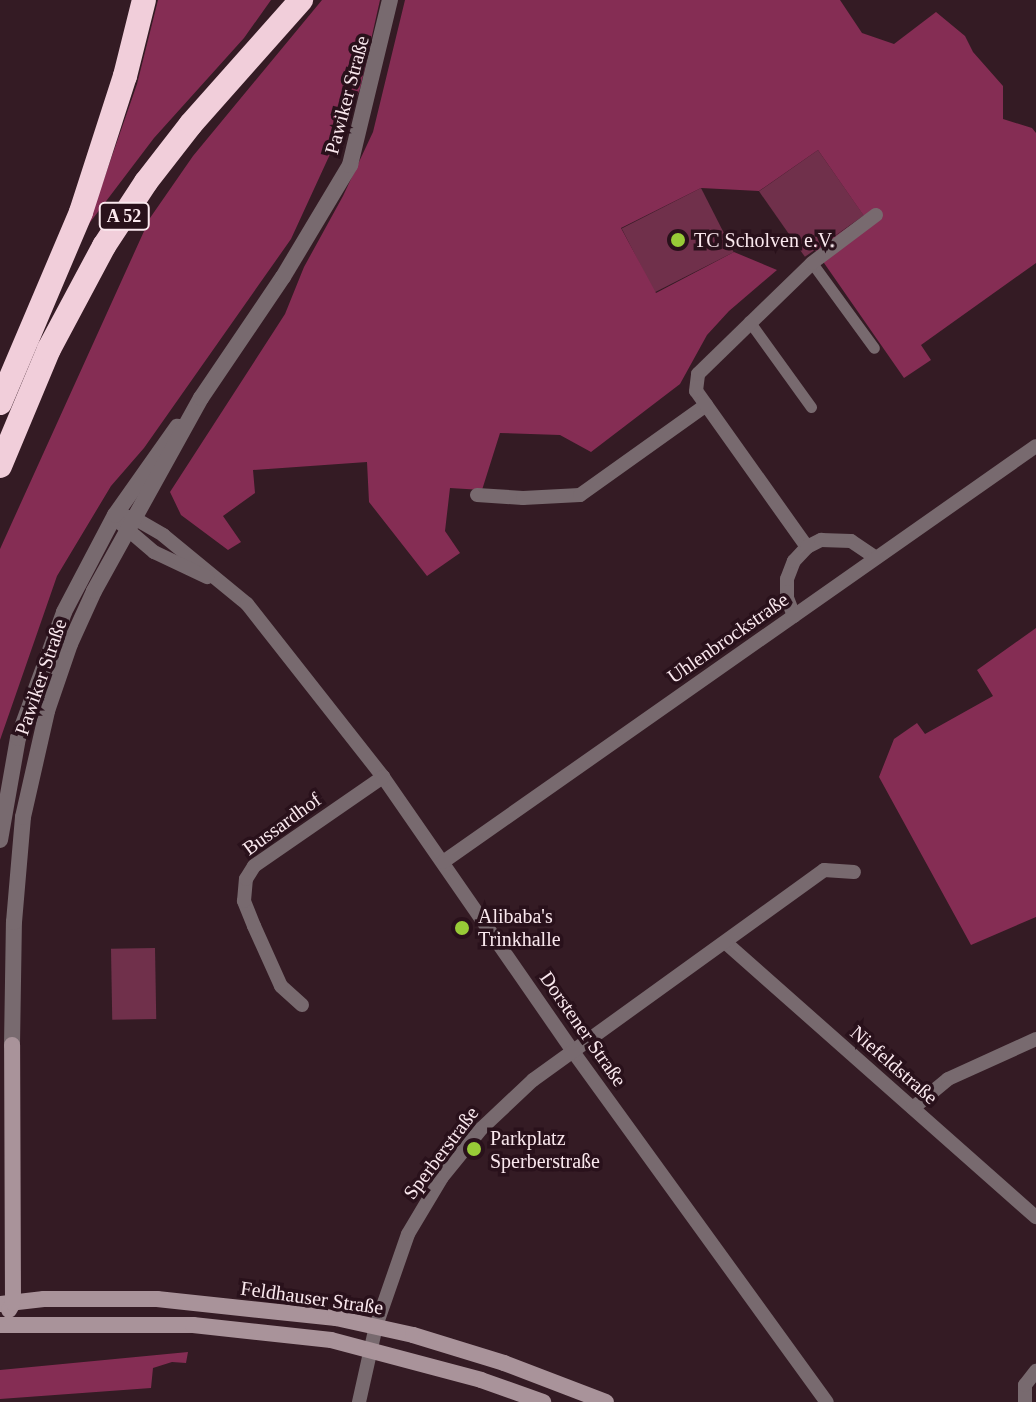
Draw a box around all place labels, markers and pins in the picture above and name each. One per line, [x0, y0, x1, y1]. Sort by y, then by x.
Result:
place label: TC Scholven e.V. [694, 228, 835, 252]
marker: TC Scholven e.V. [669, 231, 687, 249]
place label: Alibaba's Trinkhalle [478, 904, 561, 951]
marker: Alibaba's Trinkhalle [453, 919, 471, 937]
place label: Parkplatz Sperberstraße [490, 1126, 600, 1173]
marker: Parkplatz Sperberstraße [465, 1140, 483, 1158]

